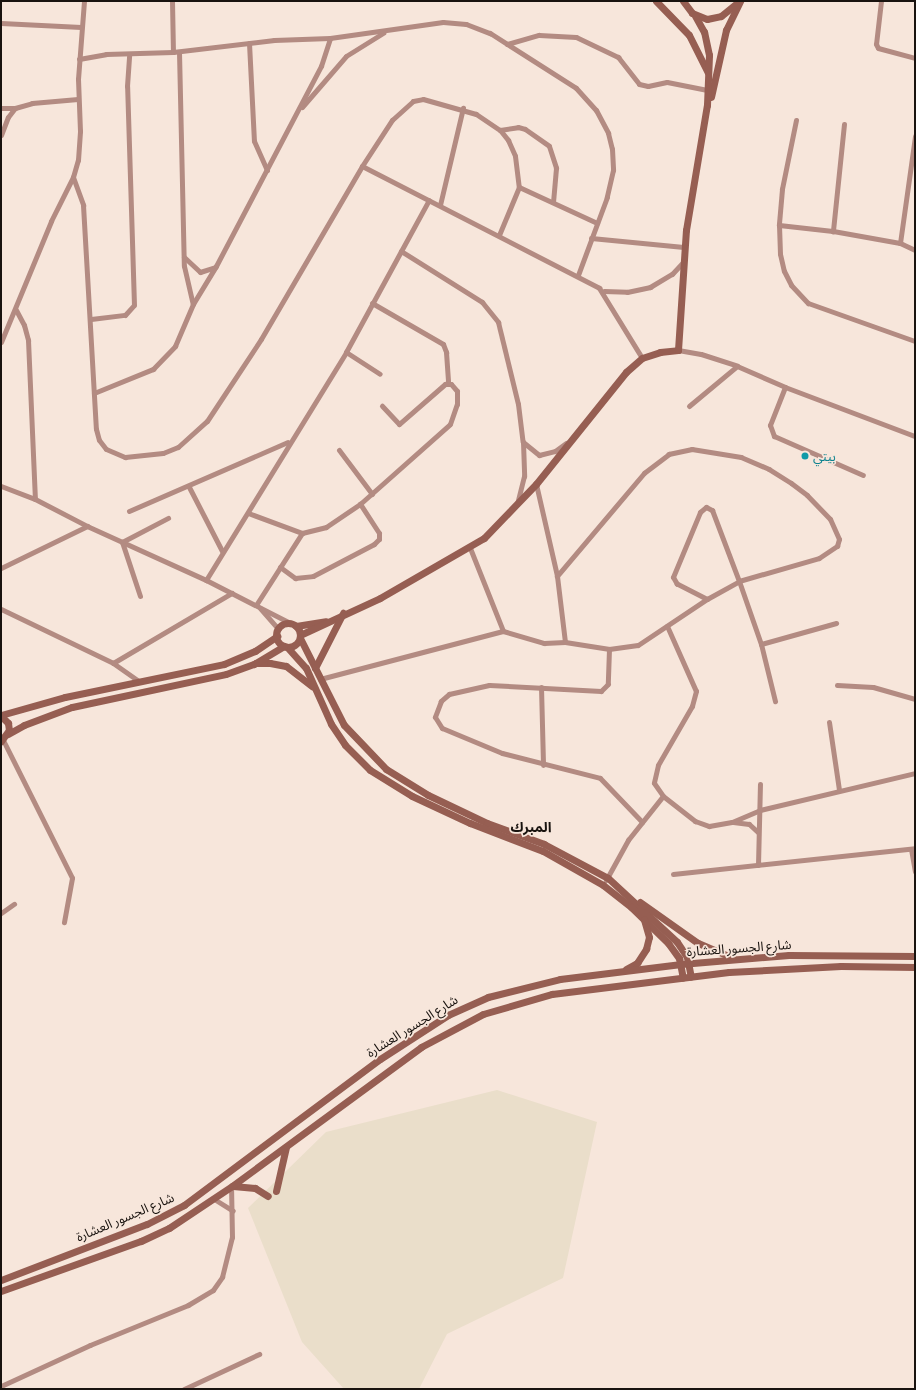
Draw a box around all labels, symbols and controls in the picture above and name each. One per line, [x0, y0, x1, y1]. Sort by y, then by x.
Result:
place label: بيتي [813, 448, 836, 464]
marker: بيتي [800, 451, 810, 461]
district label: المبرك [510, 819, 552, 835]
street label: شارع الجسور العشارة [686, 937, 792, 959]
street label: شارع الجسور العشارة [363, 992, 461, 1060]
street label: شارع الجسور العشارة [74, 1189, 176, 1245]

